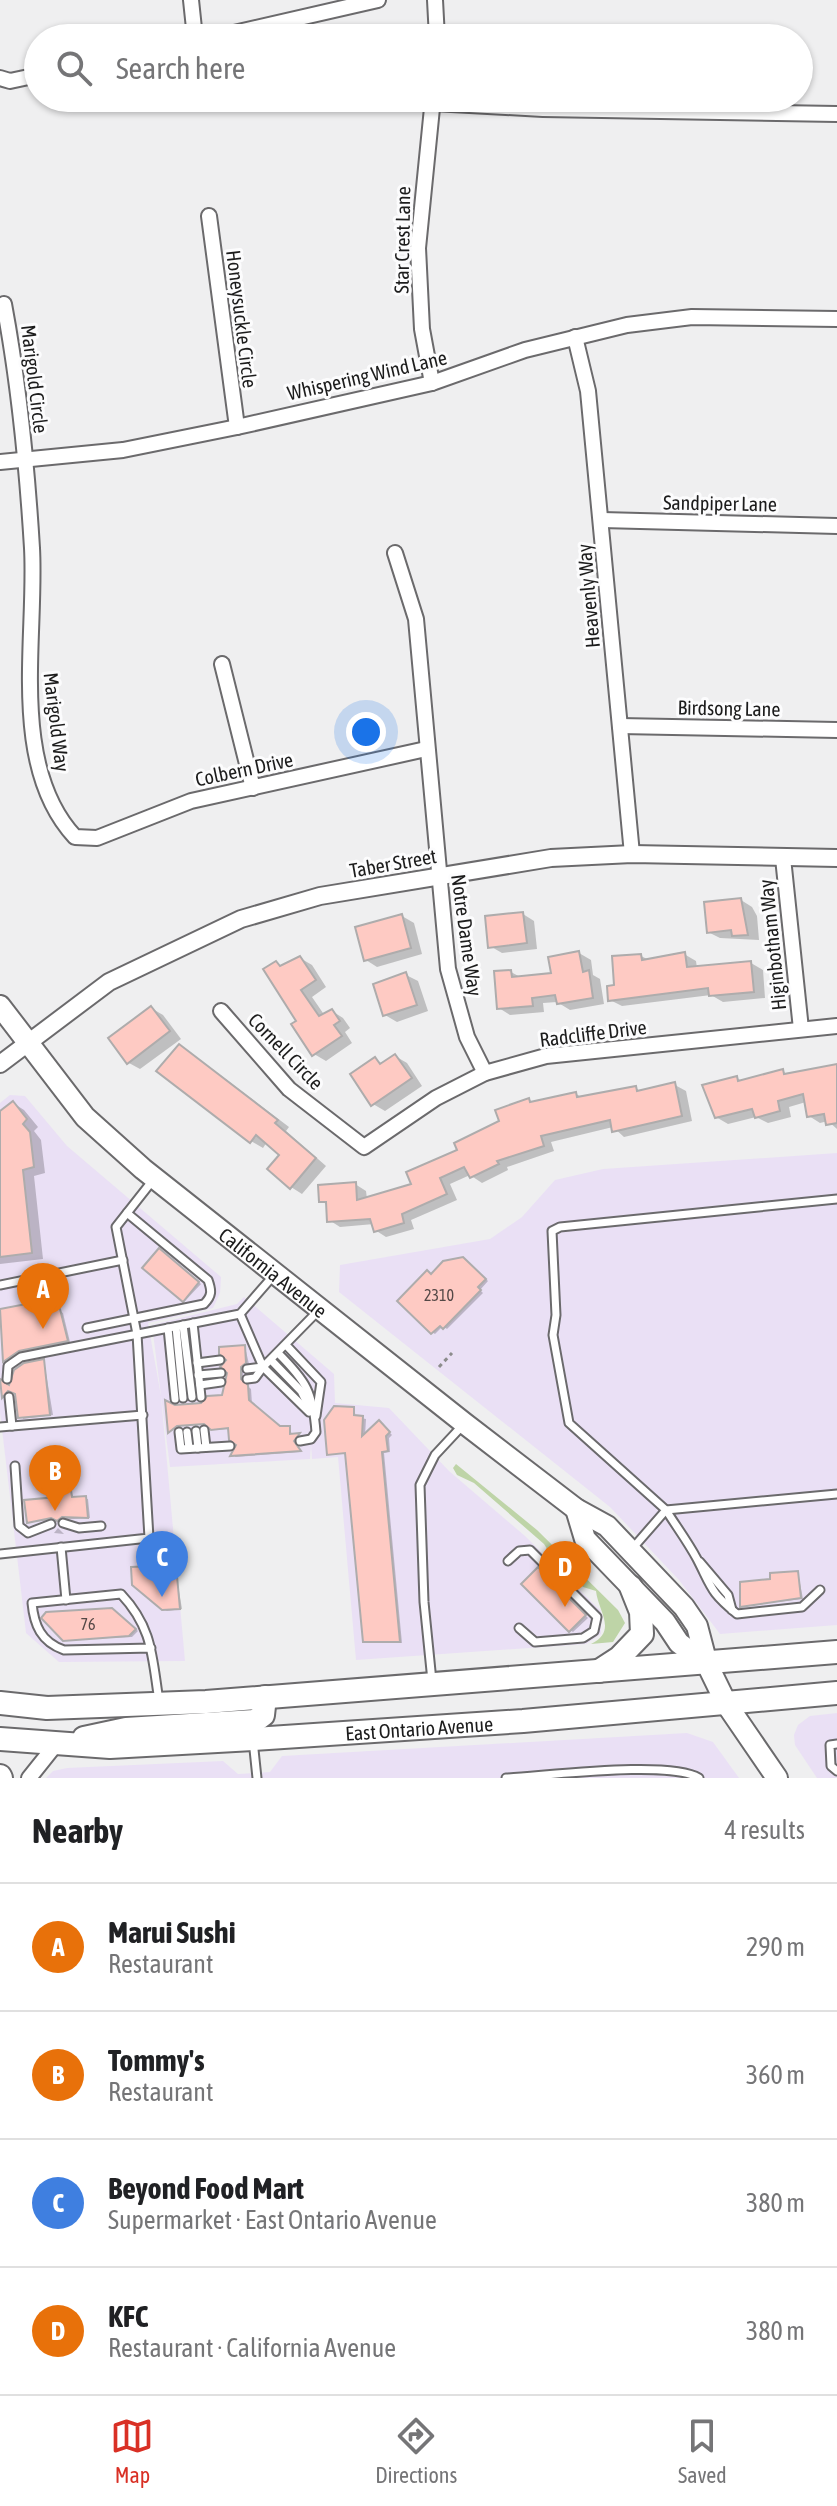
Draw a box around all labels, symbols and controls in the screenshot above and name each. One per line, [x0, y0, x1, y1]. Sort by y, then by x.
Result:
search box [24, 24, 813, 112]
icon: search [52, 46, 96, 90]
text: Search here [116, 51, 245, 85]
street label: Star Crest Lane [390, 186, 414, 294]
street label: Honeysuckle Circle [222, 249, 262, 389]
street label: Marigold Circle [17, 323, 53, 435]
street label: Whispering Wind Lane [285, 345, 449, 405]
street label: Sandpiper Lane [663, 491, 777, 515]
street label: Heavenly Way [572, 543, 604, 649]
street label: Marigold Way [40, 671, 74, 773]
street label: Birdsong Lane [677, 696, 781, 720]
your location [346, 712, 386, 752]
street label: Colbern Drive [193, 747, 295, 791]
street label: Taber Street [348, 844, 438, 882]
street label: Notre Dame Way [447, 873, 487, 997]
street label: Higinbotham Way [754, 878, 790, 1012]
street label: Cornell Circle [244, 1008, 328, 1094]
street label: Radcliffe Drive [538, 1015, 648, 1051]
street label: California Avenue [215, 1223, 332, 1322]
pin: A [17, 1263, 69, 1329]
house number: 2310 [424, 1286, 454, 1304]
pin: B [29, 1445, 81, 1511]
pin: C [136, 1531, 188, 1597]
pin: D [539, 1541, 591, 1607]
house number: 76 [80, 1615, 96, 1633]
street label: East Ontario Avenue [345, 1712, 494, 1744]
text: Nearby [32, 1811, 123, 1850]
text: 4 results [724, 1815, 805, 1845]
text: Marui Sushi [108, 1915, 236, 1949]
text: A [52, 1932, 64, 1962]
text: 290 m [746, 1932, 805, 1962]
text: Restaurant [108, 1949, 213, 1979]
text: Tommy's [108, 2043, 205, 2077]
text: B [52, 2060, 64, 2090]
text: 360 m [746, 2060, 805, 2090]
text: Restaurant [108, 2077, 213, 2107]
text: Beyond Food Mart [108, 2171, 304, 2205]
text: C [52, 2188, 64, 2218]
text: 380 m [746, 2188, 805, 2218]
text: Supermarket · East Ontario Avenue [108, 2205, 437, 2235]
text: KFC [108, 2299, 148, 2333]
text: D [51, 2316, 65, 2346]
text: 380 m [746, 2316, 805, 2346]
text: Restaurant · California Avenue [108, 2333, 396, 2363]
tab: Map [110, 2414, 154, 2488]
tab: Directions [375, 2414, 457, 2488]
tab: Saved [678, 2414, 727, 2488]

